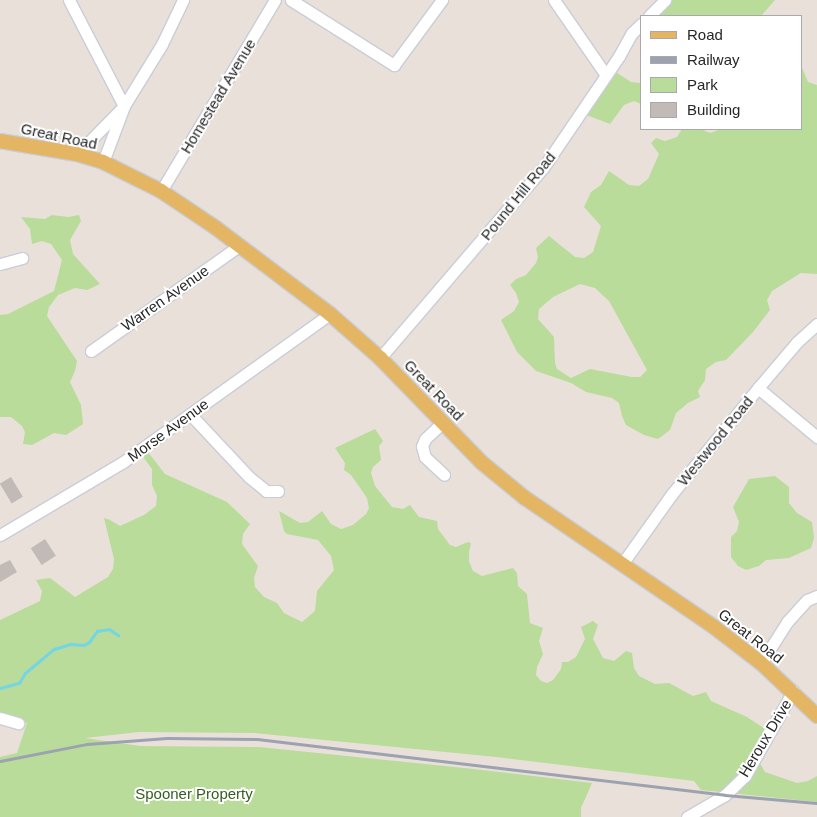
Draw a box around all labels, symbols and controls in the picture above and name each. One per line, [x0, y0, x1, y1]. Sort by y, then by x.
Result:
legend [640, 15, 802, 130]
text: Road [687, 26, 723, 43]
street label: Homestead Avenue [176, 35, 260, 157]
text: Railway [687, 51, 740, 68]
text: Park [687, 76, 718, 93]
text: Building [687, 101, 740, 118]
street label: Great Road [19, 119, 99, 153]
street label: Pound Hill Road [477, 148, 559, 244]
street label: Warren Avenue [117, 261, 213, 335]
street label: Great Road [401, 356, 467, 424]
street label: Westwood Road [673, 393, 757, 489]
street label: Morse Avenue [124, 394, 212, 466]
street label: Great Road [715, 605, 787, 667]
street label: Heroux Drive [735, 696, 795, 780]
park label: Spooner Property [135, 785, 253, 803]

